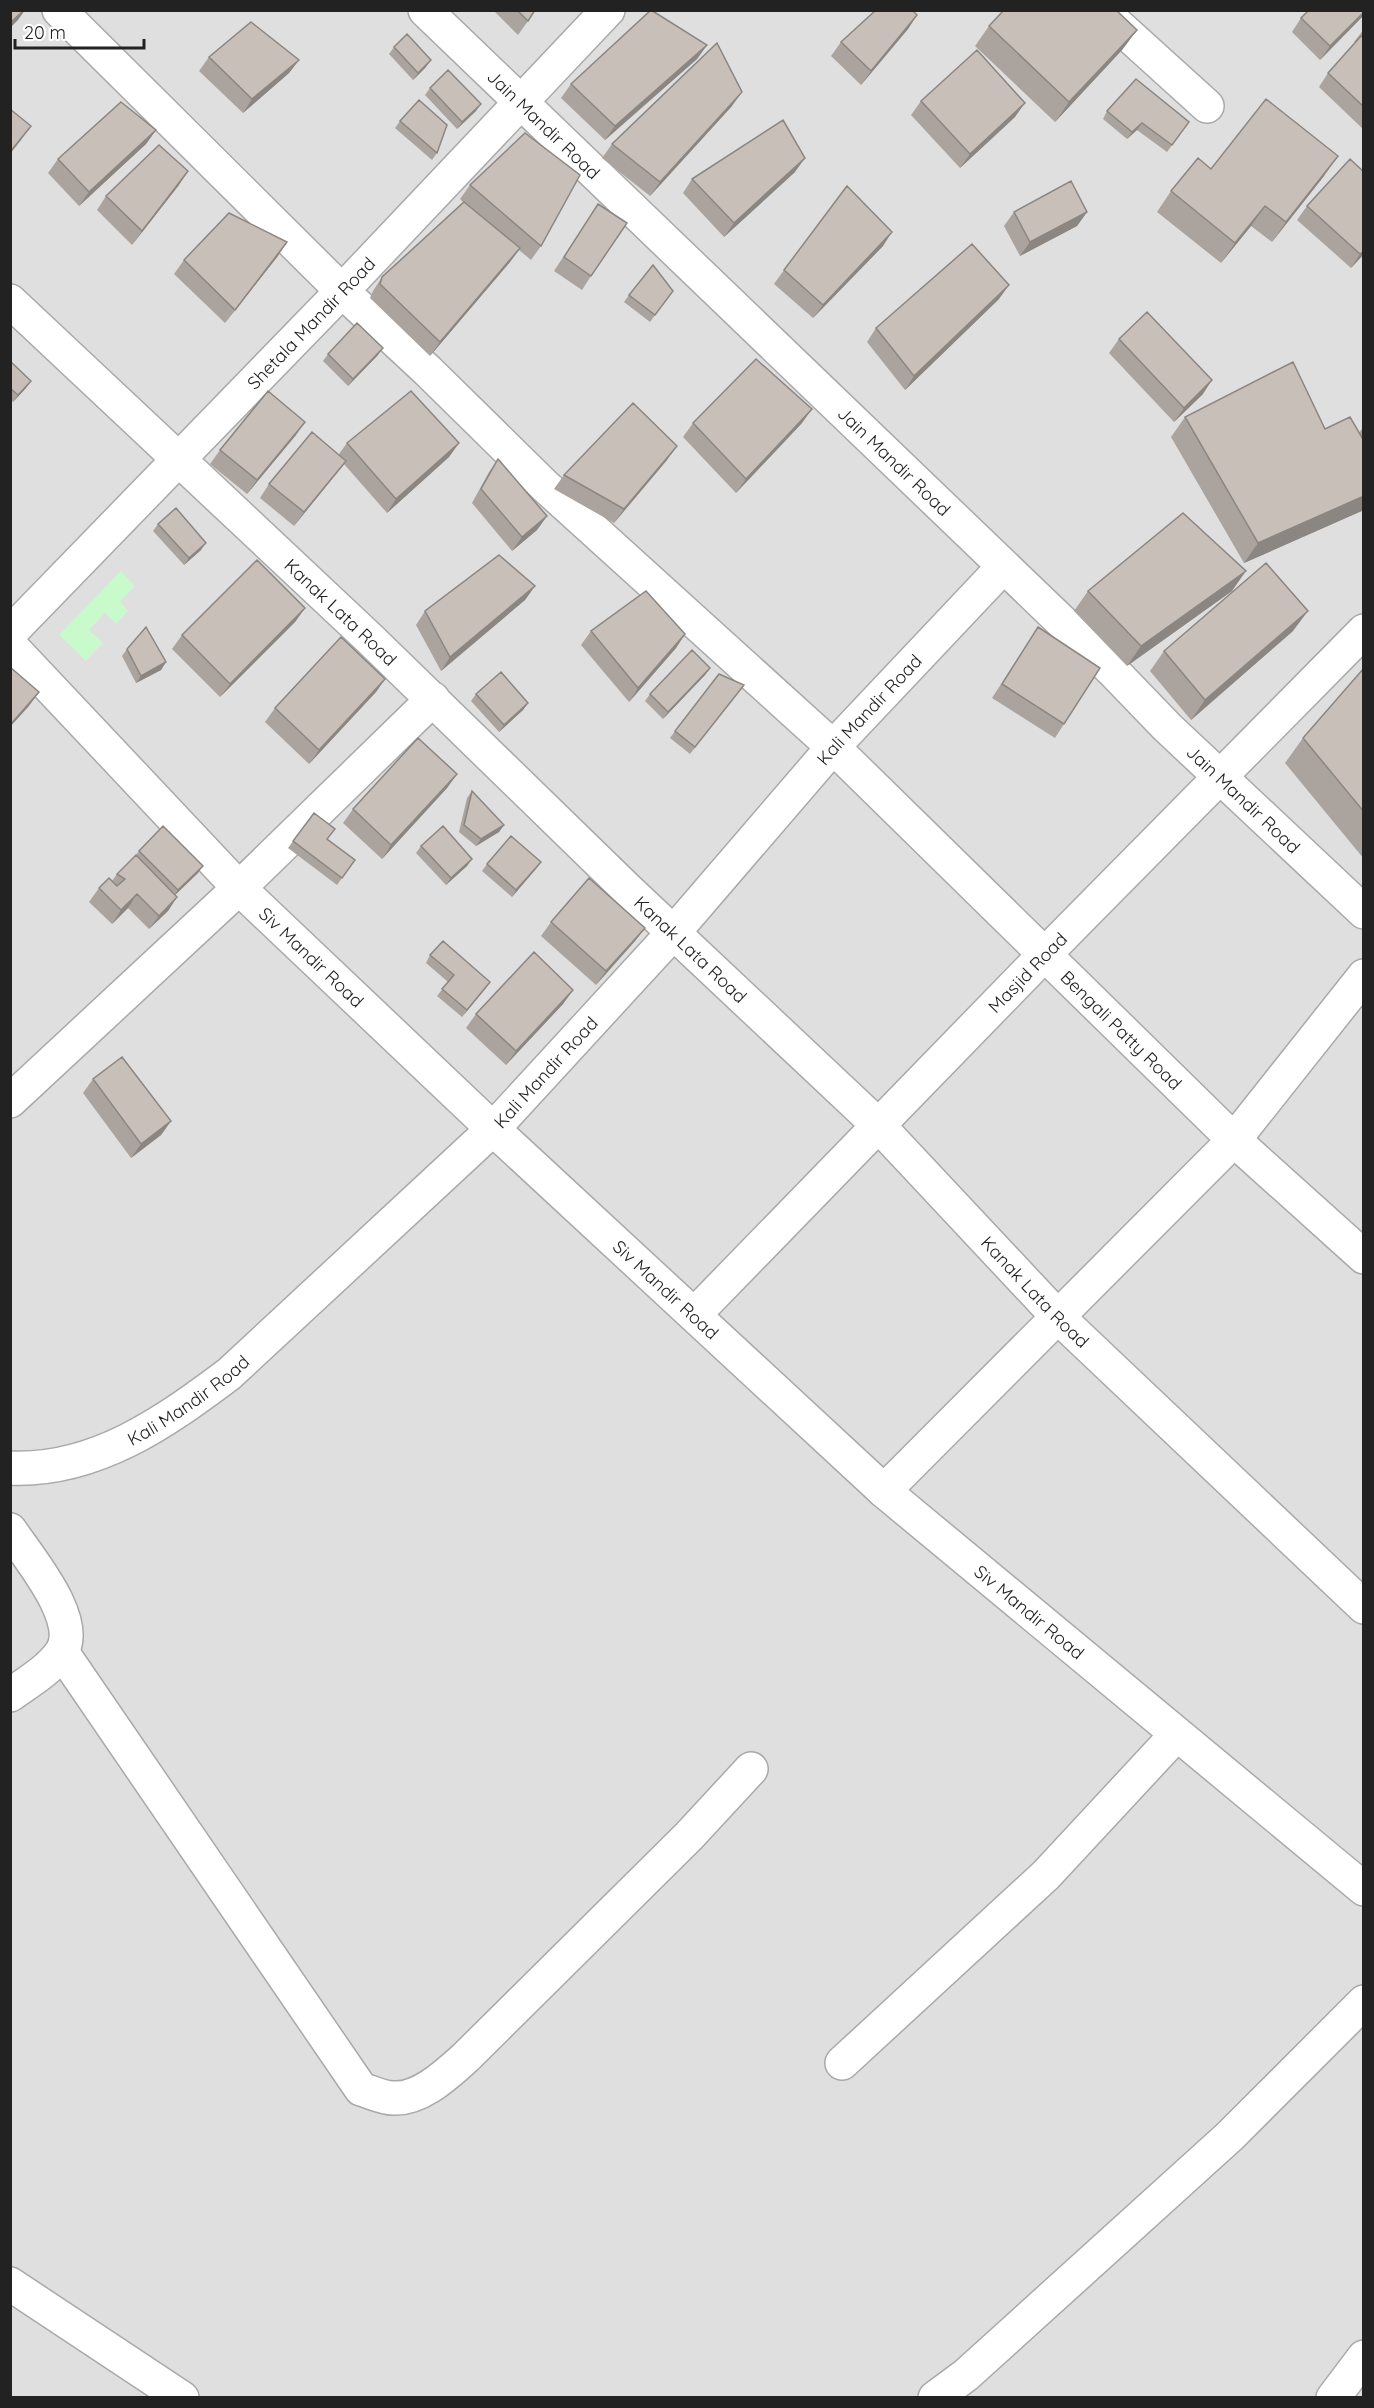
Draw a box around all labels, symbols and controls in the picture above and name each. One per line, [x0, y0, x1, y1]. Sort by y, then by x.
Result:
scale bar [15, 12, 144, 50]
text: 20 m [24, 21, 66, 44]
street label: Jain Mandir Road [483, 65, 605, 184]
street label: Shetala Mandir Road [242, 252, 380, 394]
street label: Jain Mandir Road [833, 401, 956, 521]
street label: Kanak Lata Road [280, 553, 402, 670]
street label: Kali Mandir Road [811, 649, 926, 770]
street label: Jain Mandir Road [1182, 740, 1305, 858]
street label: Kanak Lata Road [630, 891, 752, 1007]
street label: Siv Mandir Road [254, 902, 369, 1012]
street label: Masjid Road [983, 927, 1072, 1017]
street label: Bengali Patty Road [1056, 965, 1187, 1094]
street label: Kali Mandir Road [488, 1011, 602, 1133]
street label: Kanak Lata Road [976, 1231, 1094, 1352]
street label: Siv Mandir Road [608, 1235, 724, 1344]
street label: Kali Mandir Road [123, 1350, 254, 1450]
street label: Siv Mandir Road [970, 1559, 1089, 1664]

